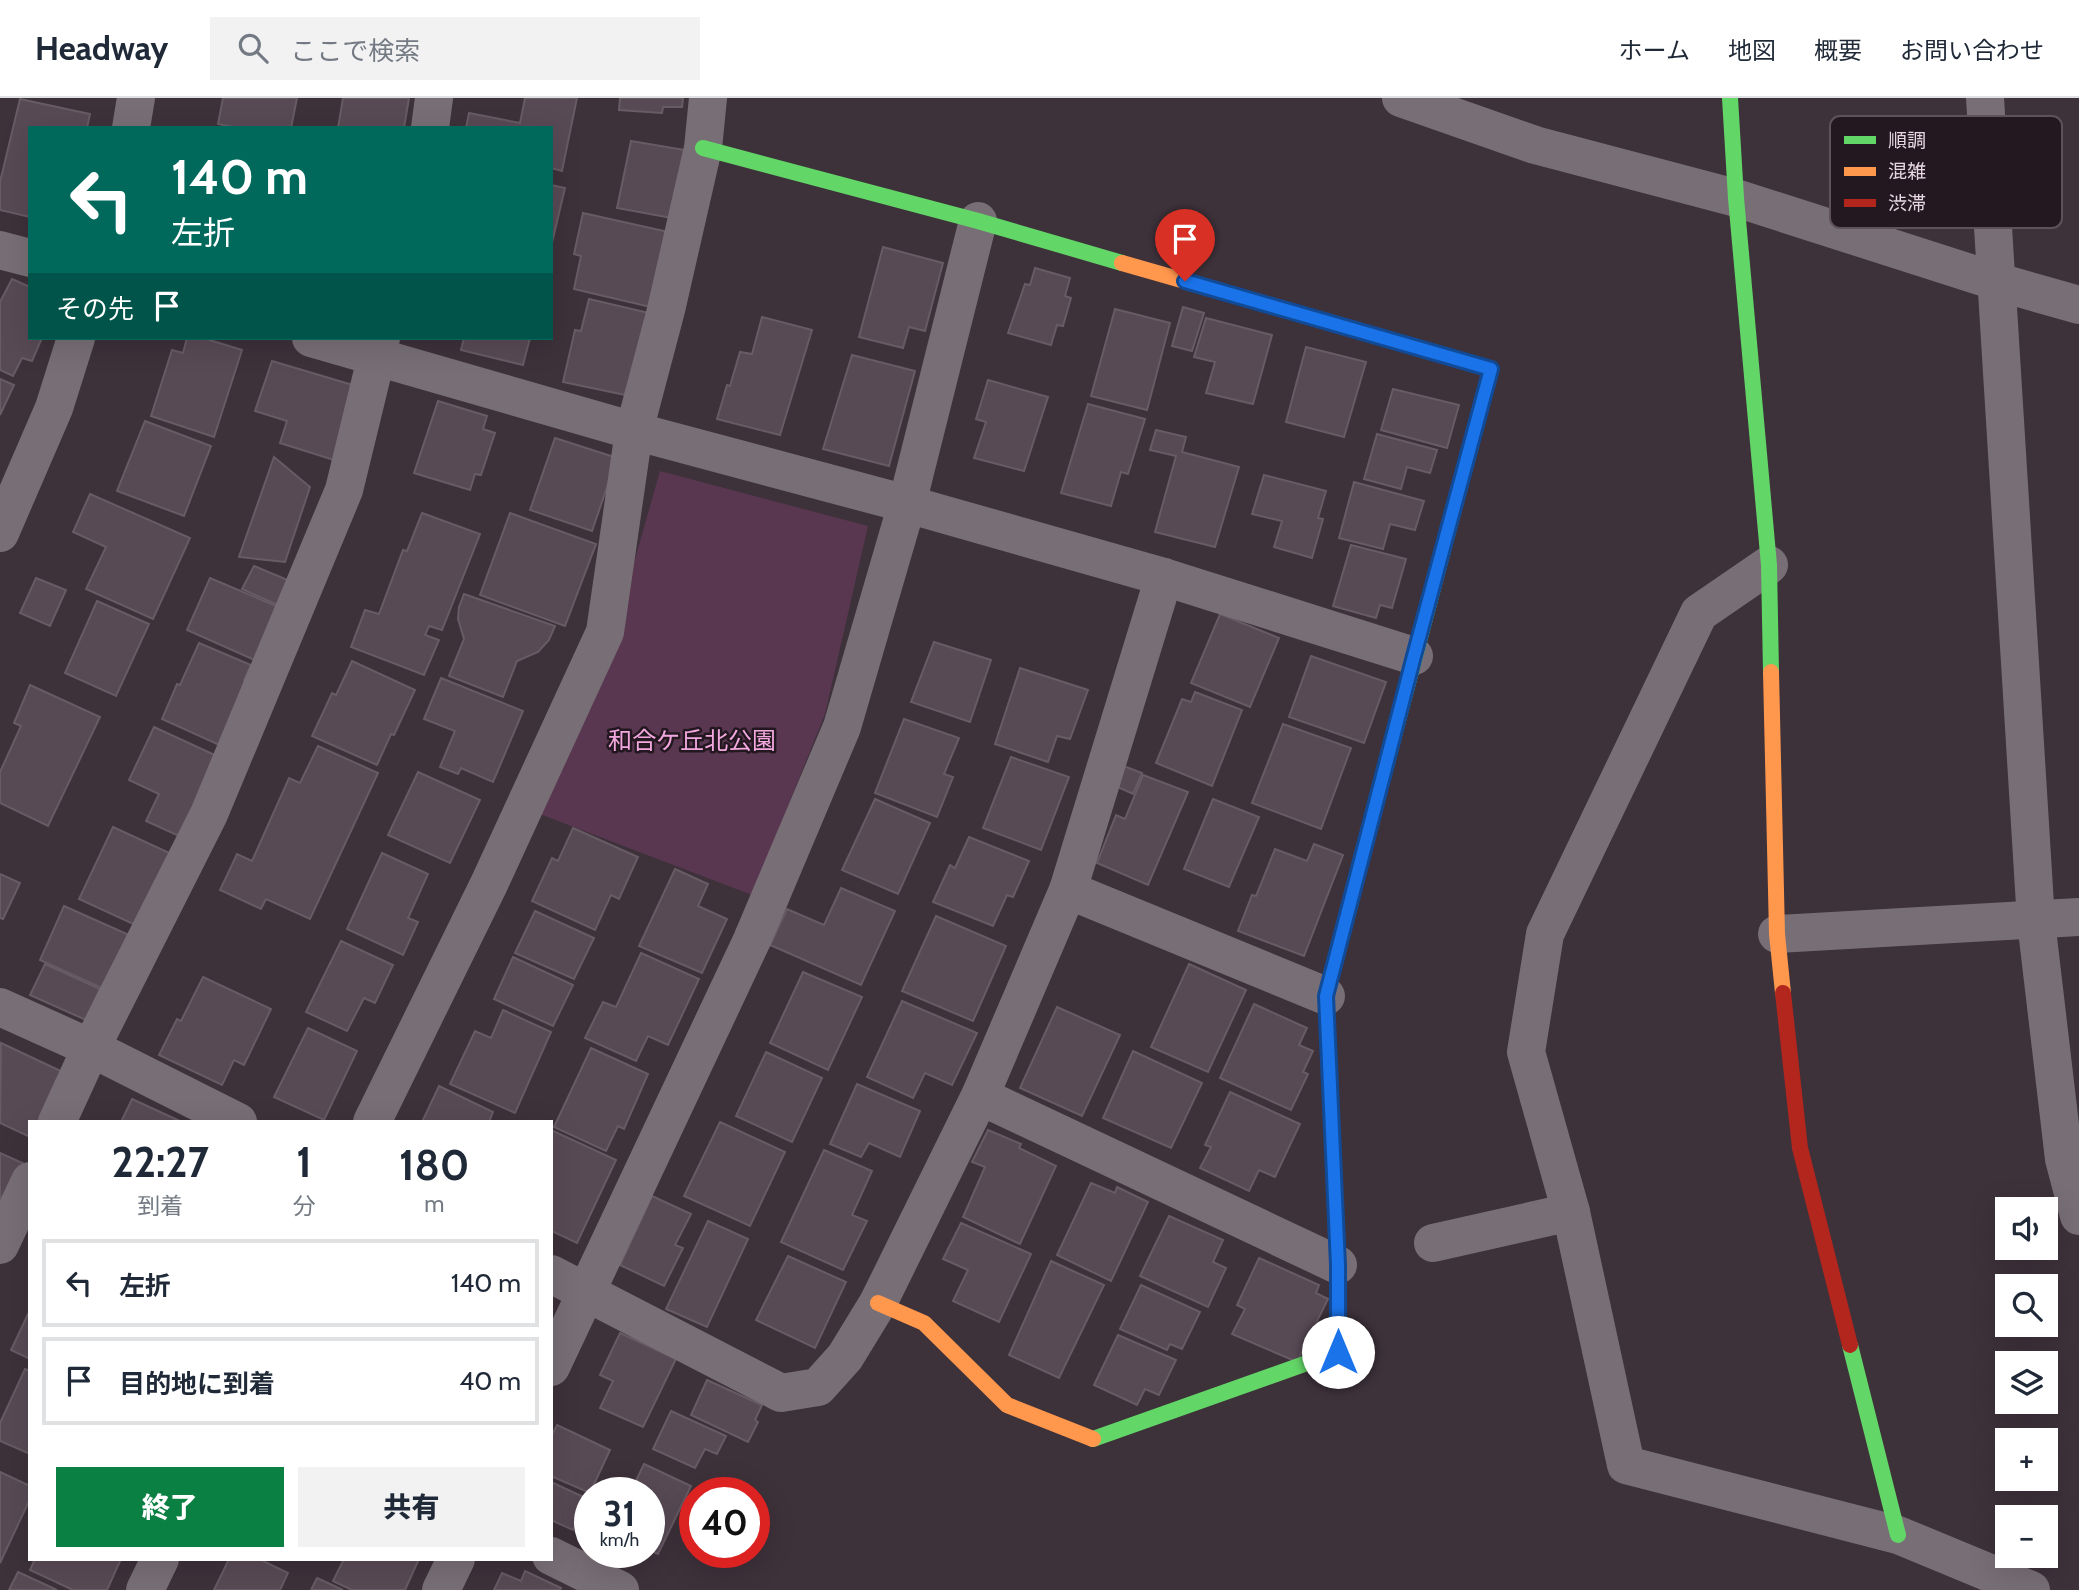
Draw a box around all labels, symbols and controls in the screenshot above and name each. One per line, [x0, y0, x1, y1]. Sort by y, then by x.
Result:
search box [210, 17, 700, 80]
text: Headway [35, 28, 168, 68]
icon: search [234, 29, 272, 67]
text: ここで検索 [290, 35, 420, 67]
text: ホーム [1619, 36, 1690, 65]
text: 地図 [1728, 36, 1776, 65]
text: 概要 [1814, 36, 1862, 65]
text: お問い合わせ [1900, 36, 2044, 65]
legend [1830, 116, 2062, 228]
text: 順調 [1888, 129, 1926, 152]
text: 140 m [171, 147, 308, 206]
icon: left [56, 154, 147, 245]
text: 混雑 [1888, 160, 1926, 183]
text: 渋滞 [1888, 192, 1926, 215]
pin [1155, 209, 1215, 281]
text: 左折 [171, 213, 235, 252]
icon: arrive [1166, 220, 1204, 258]
icon: arrive [148, 287, 186, 325]
text: その先 [56, 293, 134, 325]
park label: 和合ケ丘北公園 [608, 726, 776, 755]
text: 22:27 [112, 1136, 209, 1188]
text: 1 [296, 1136, 312, 1188]
text: 180 [399, 1139, 469, 1191]
text: m [424, 1190, 444, 1218]
text: 到着 [137, 1192, 183, 1220]
text: 分 [292, 1192, 315, 1220]
map controls [1995, 1197, 2058, 1568]
button: sound [1995, 1197, 2058, 1260]
icon: left [60, 1264, 98, 1302]
text: 140 m [451, 1267, 521, 1299]
text: 左折 [119, 1270, 171, 1302]
button: search [1995, 1274, 2058, 1337]
position arrow [1301, 1315, 1375, 1389]
button: layers [1995, 1351, 2058, 1414]
icon: arrive [60, 1362, 98, 1400]
text: 40 m [459, 1365, 521, 1397]
text: 目的地に到着 [119, 1368, 275, 1400]
button: + [1995, 1428, 2058, 1491]
button: 終了 [56, 1467, 284, 1547]
button: 共有 [298, 1467, 525, 1547]
speed limit sign: 40 [679, 1477, 770, 1568]
text: 31 [604, 1492, 635, 1535]
button: − [1995, 1505, 2058, 1568]
text: km/h [600, 1529, 639, 1551]

